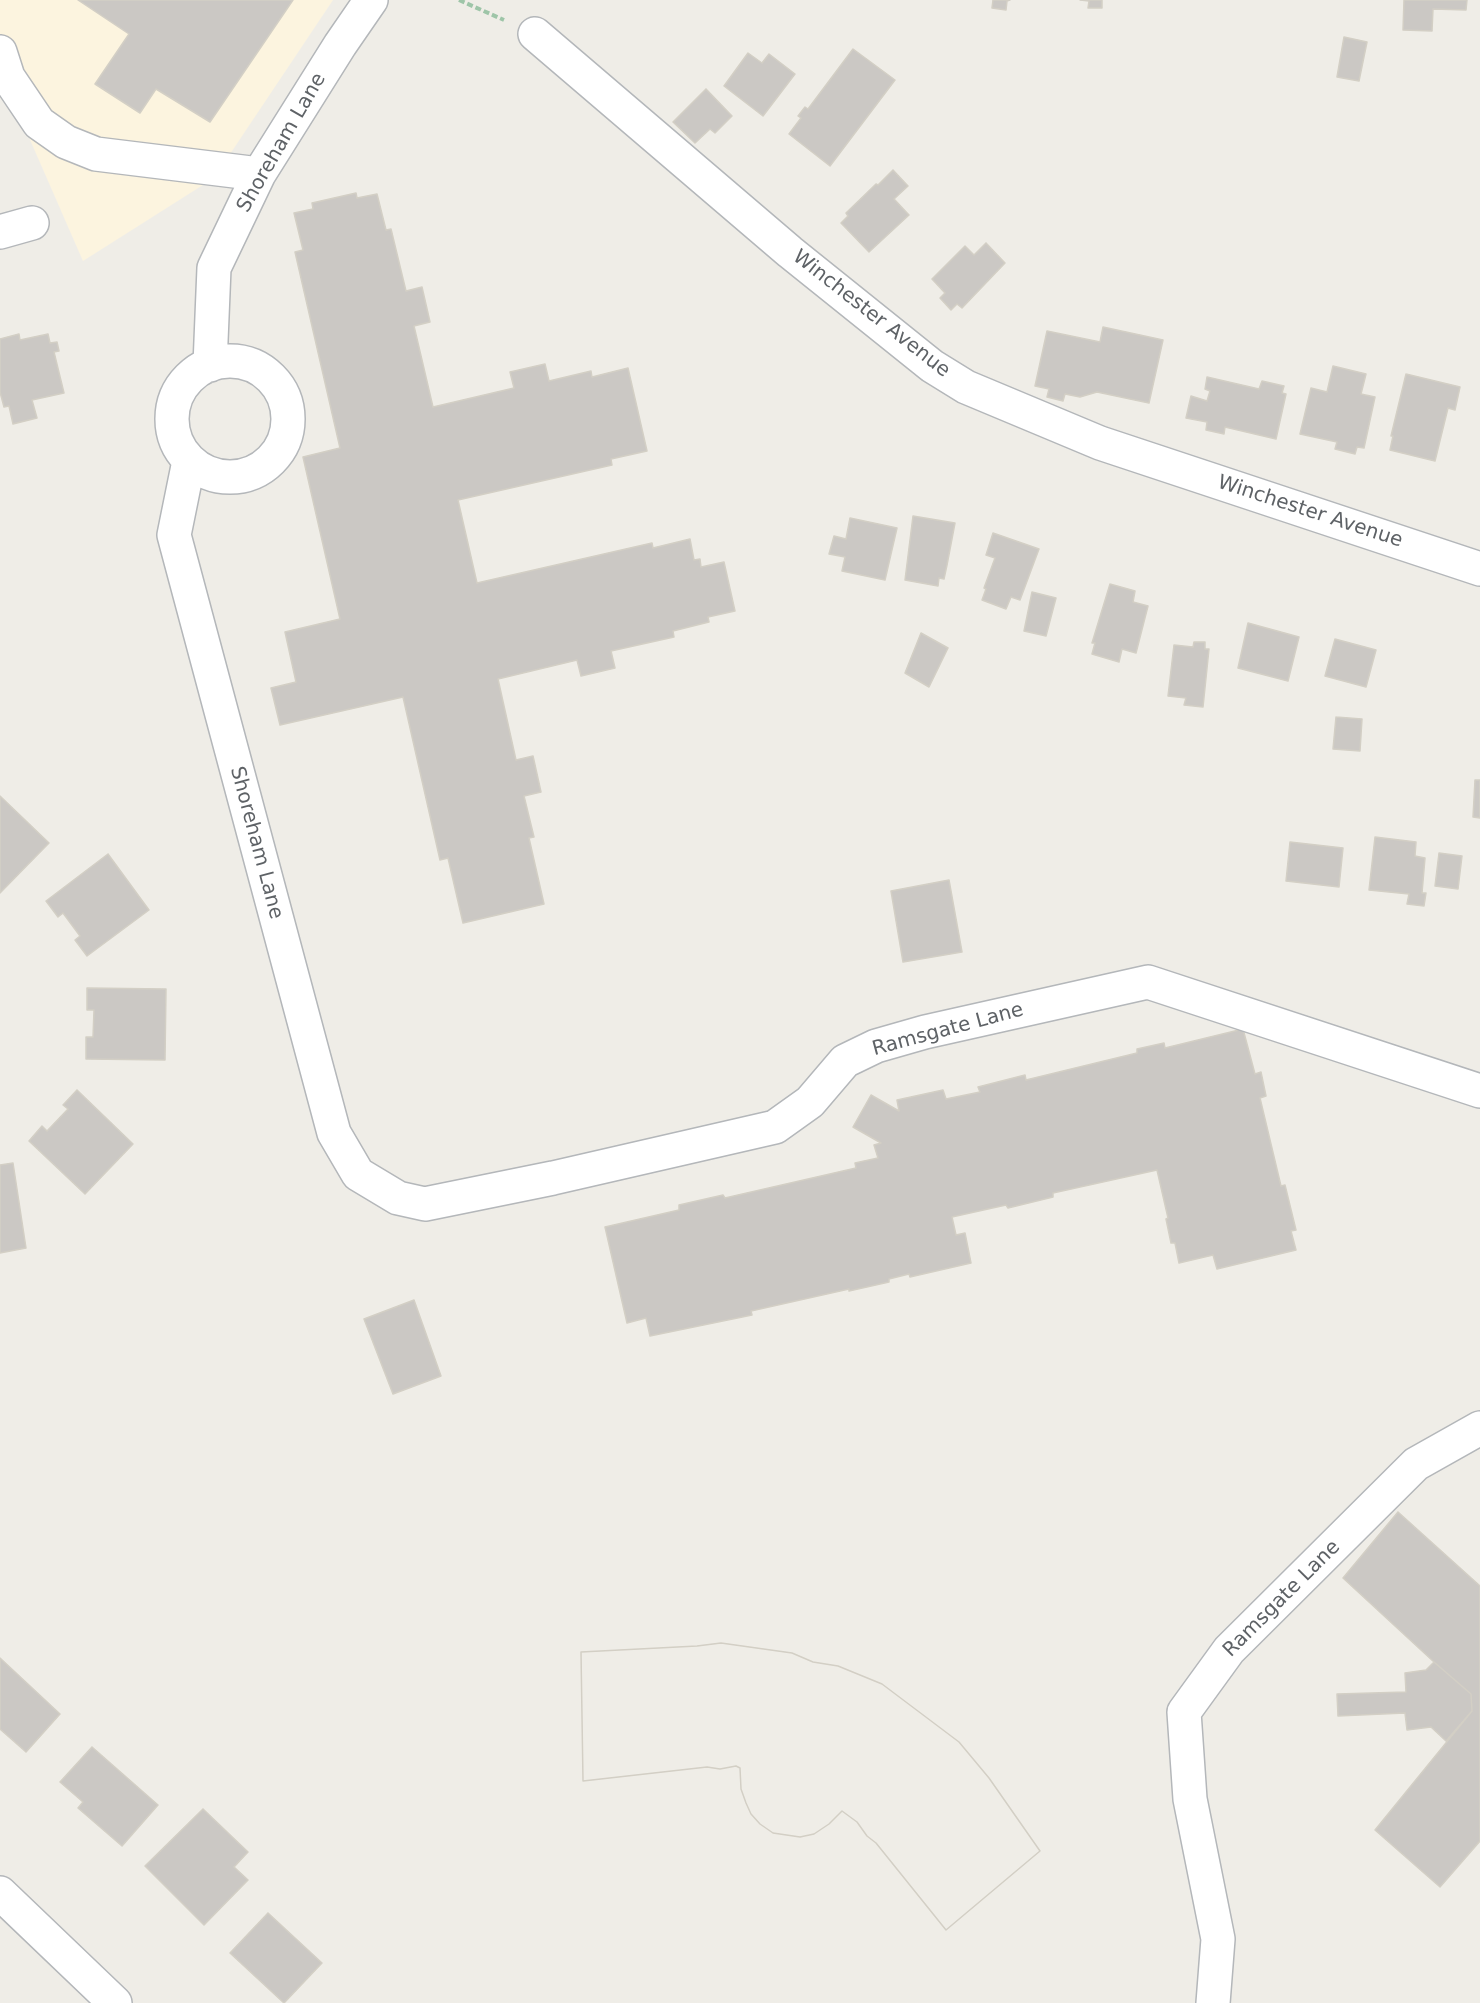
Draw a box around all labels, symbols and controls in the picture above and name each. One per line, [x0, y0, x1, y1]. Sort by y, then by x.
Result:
street label: Shoreham Lane [232, 69, 332, 217]
street label: Winchester Avenue [788, 245, 954, 383]
street label: Winchester Avenue [1215, 471, 1405, 553]
street label: Shoreham Lane [224, 764, 288, 922]
street label: Ramsgate Lane [870, 998, 1026, 1062]
street label: Ramsgate Lane [1219, 1536, 1345, 1662]

